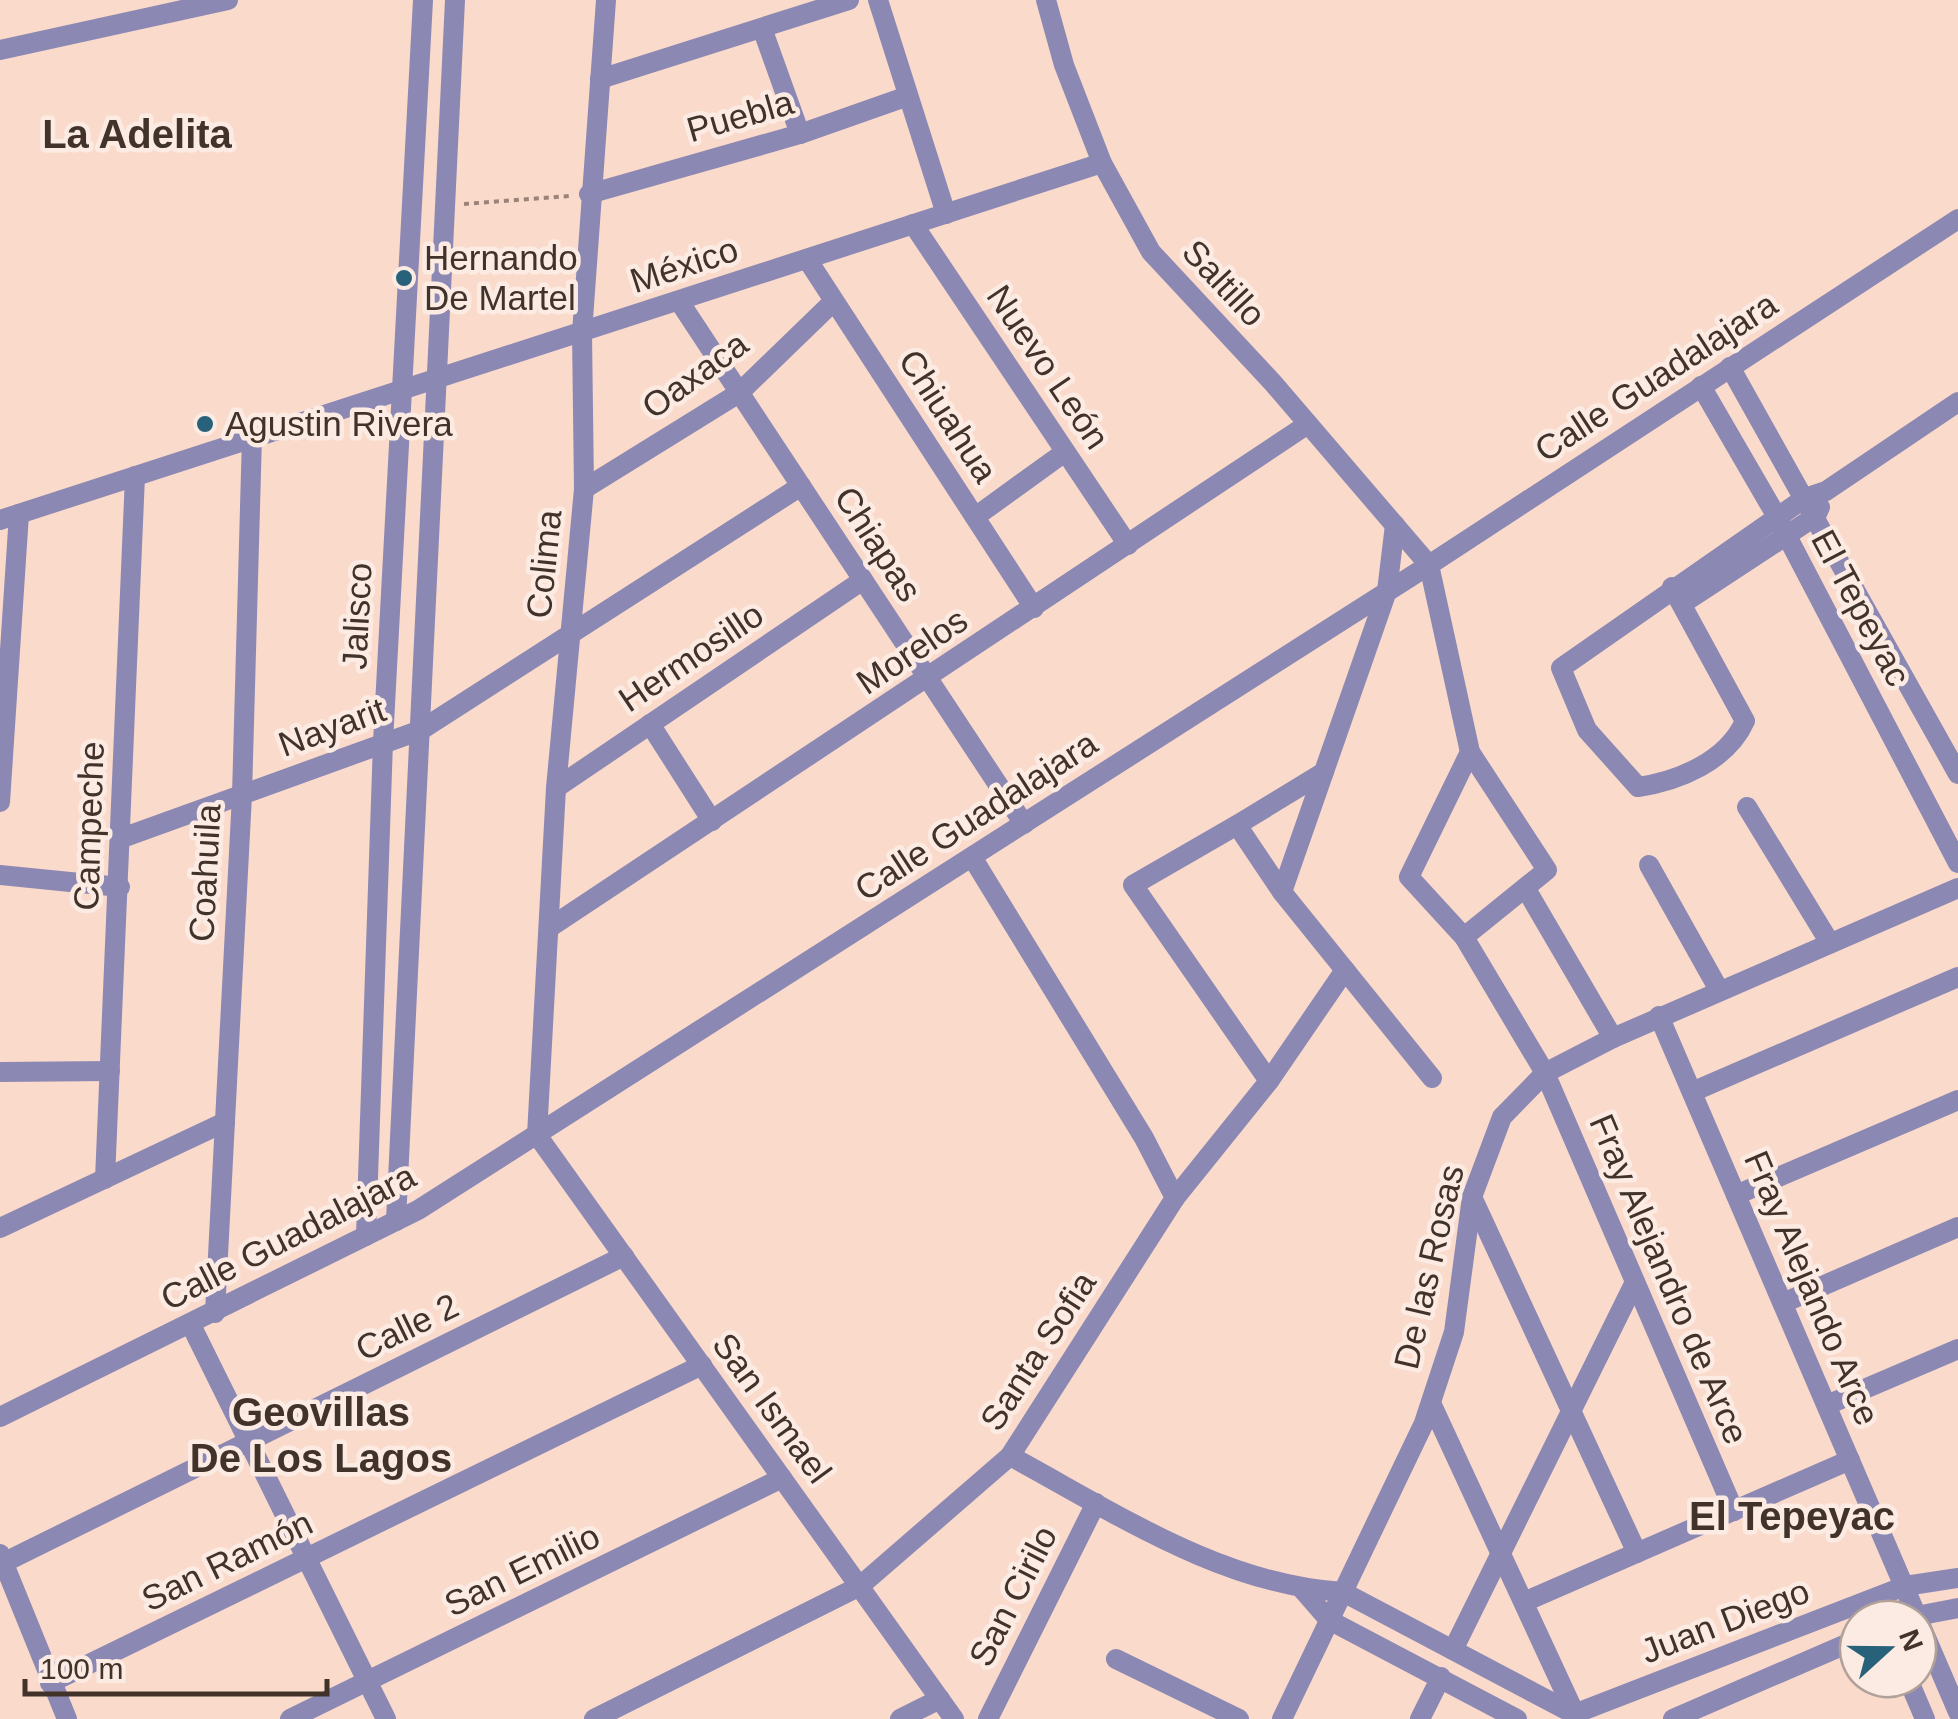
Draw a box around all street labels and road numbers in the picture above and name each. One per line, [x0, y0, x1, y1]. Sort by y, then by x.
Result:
street label: Puebla [682, 82, 798, 149]
street label: México [625, 229, 743, 300]
street label: Saltillo [1175, 232, 1274, 334]
street label: Nuevo León [979, 278, 1117, 456]
street label: Calle Guadalajara [1528, 284, 1784, 469]
street label: Oaxaca [634, 323, 755, 426]
street label: Chiuahua [891, 342, 1006, 490]
street label: Chiapas [827, 479, 930, 608]
street label: Colima [518, 507, 569, 620]
street label: El Tepeyac [1804, 523, 1919, 692]
street label: Jalisco [334, 562, 379, 670]
street label: Hermosillo [611, 594, 770, 719]
street label: Morelos [849, 600, 974, 702]
street label: Nayarit [273, 689, 391, 764]
street label: Calle Guadalajara [848, 723, 1104, 908]
street label: Campeche [66, 741, 111, 911]
street label: Coahuila [181, 802, 228, 943]
street label: Fray Alejandro de Arce [1582, 1108, 1757, 1449]
street label: Fray Alejando Arce [1737, 1145, 1888, 1431]
street label: Calle Guadalajara [154, 1155, 422, 1318]
street label: De las Rosas [1386, 1161, 1471, 1373]
street label: Santa Sofia [972, 1264, 1104, 1437]
street label: Calle 2 [349, 1285, 464, 1368]
street label: San Ismael [705, 1325, 840, 1490]
street label: San Ramón [135, 1503, 318, 1619]
street label: San Emilio [438, 1515, 606, 1624]
street label: San Cirilo [961, 1519, 1064, 1672]
street label: Juan Diego [1635, 1571, 1814, 1670]

